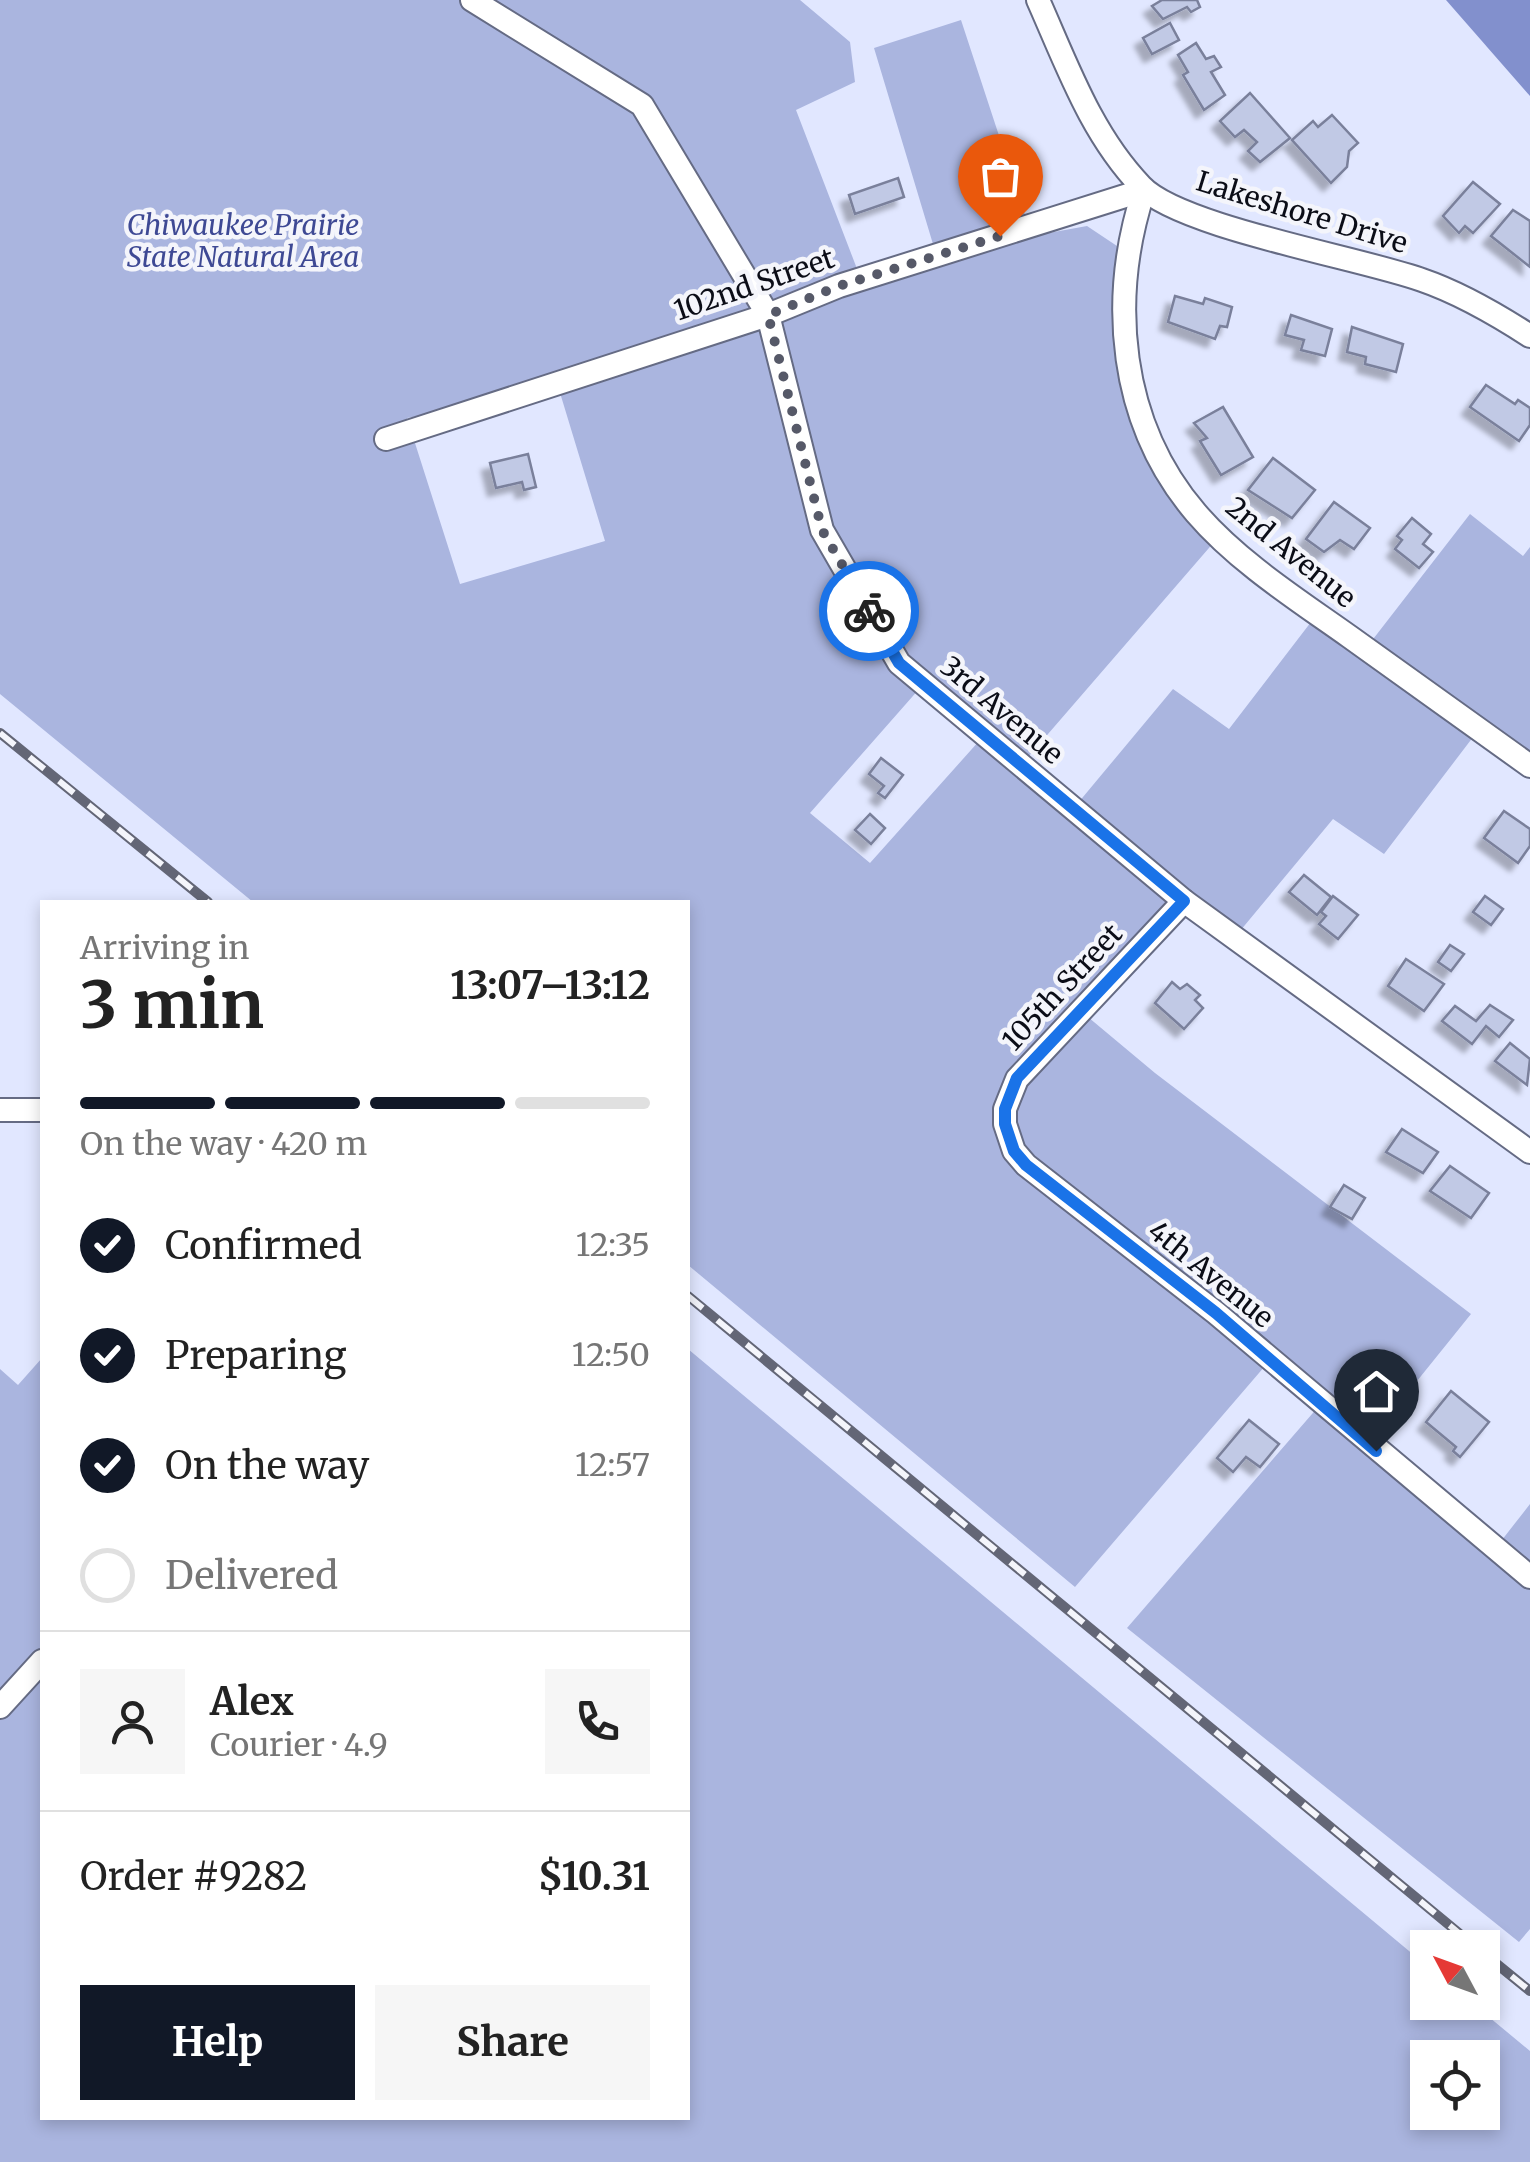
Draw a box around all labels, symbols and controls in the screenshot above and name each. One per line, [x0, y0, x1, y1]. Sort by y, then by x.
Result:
pin [958, 134, 1043, 237]
icon: bag [973, 149, 1028, 204]
street label: Lakeshore Drive [1192, 163, 1412, 261]
park label: Chiwaukee Prairie State Natural Area [127, 207, 359, 275]
street label: 102nd Street [669, 240, 839, 328]
street label: 2nd Avenue [1219, 489, 1363, 615]
courier [819, 561, 919, 661]
icon: bike [842, 584, 897, 639]
street label: 3rd Avenue [933, 648, 1071, 772]
street label: 105th Street [994, 916, 1130, 1058]
text: Arriving in [80, 928, 249, 968]
text: 13:07–13:12 [450, 962, 650, 1009]
text: 3 min [80, 964, 264, 1046]
text: On the way · 420 m [80, 1124, 367, 1164]
street label: 4th Avenue [1141, 1213, 1281, 1335]
icon: check [80, 1218, 135, 1273]
text: Confirmed [165, 1222, 362, 1269]
text: 12:35 [576, 1225, 650, 1265]
icon: check [80, 1328, 135, 1383]
text: Preparing [165, 1332, 347, 1379]
text: 12:50 [572, 1335, 650, 1375]
pin [1334, 1349, 1419, 1452]
icon: home [1349, 1364, 1404, 1419]
icon: check [80, 1438, 135, 1493]
text: On the way [165, 1442, 369, 1489]
text: 12:57 [575, 1445, 650, 1485]
text: Delivered [165, 1552, 338, 1599]
button: person [80, 1669, 185, 1774]
button: phone [545, 1669, 650, 1774]
text: Alex [210, 1678, 294, 1725]
text: Courier · 4.9 [210, 1725, 388, 1765]
text: Order #9282 [80, 1853, 307, 1900]
text: $10.31 [538, 1853, 650, 1900]
north arrow [1410, 1930, 1500, 2020]
map controls [1410, 1930, 1500, 2130]
button: Help [80, 1985, 355, 2100]
button: Share [375, 1985, 650, 2100]
button: locate [1410, 2040, 1500, 2130]

